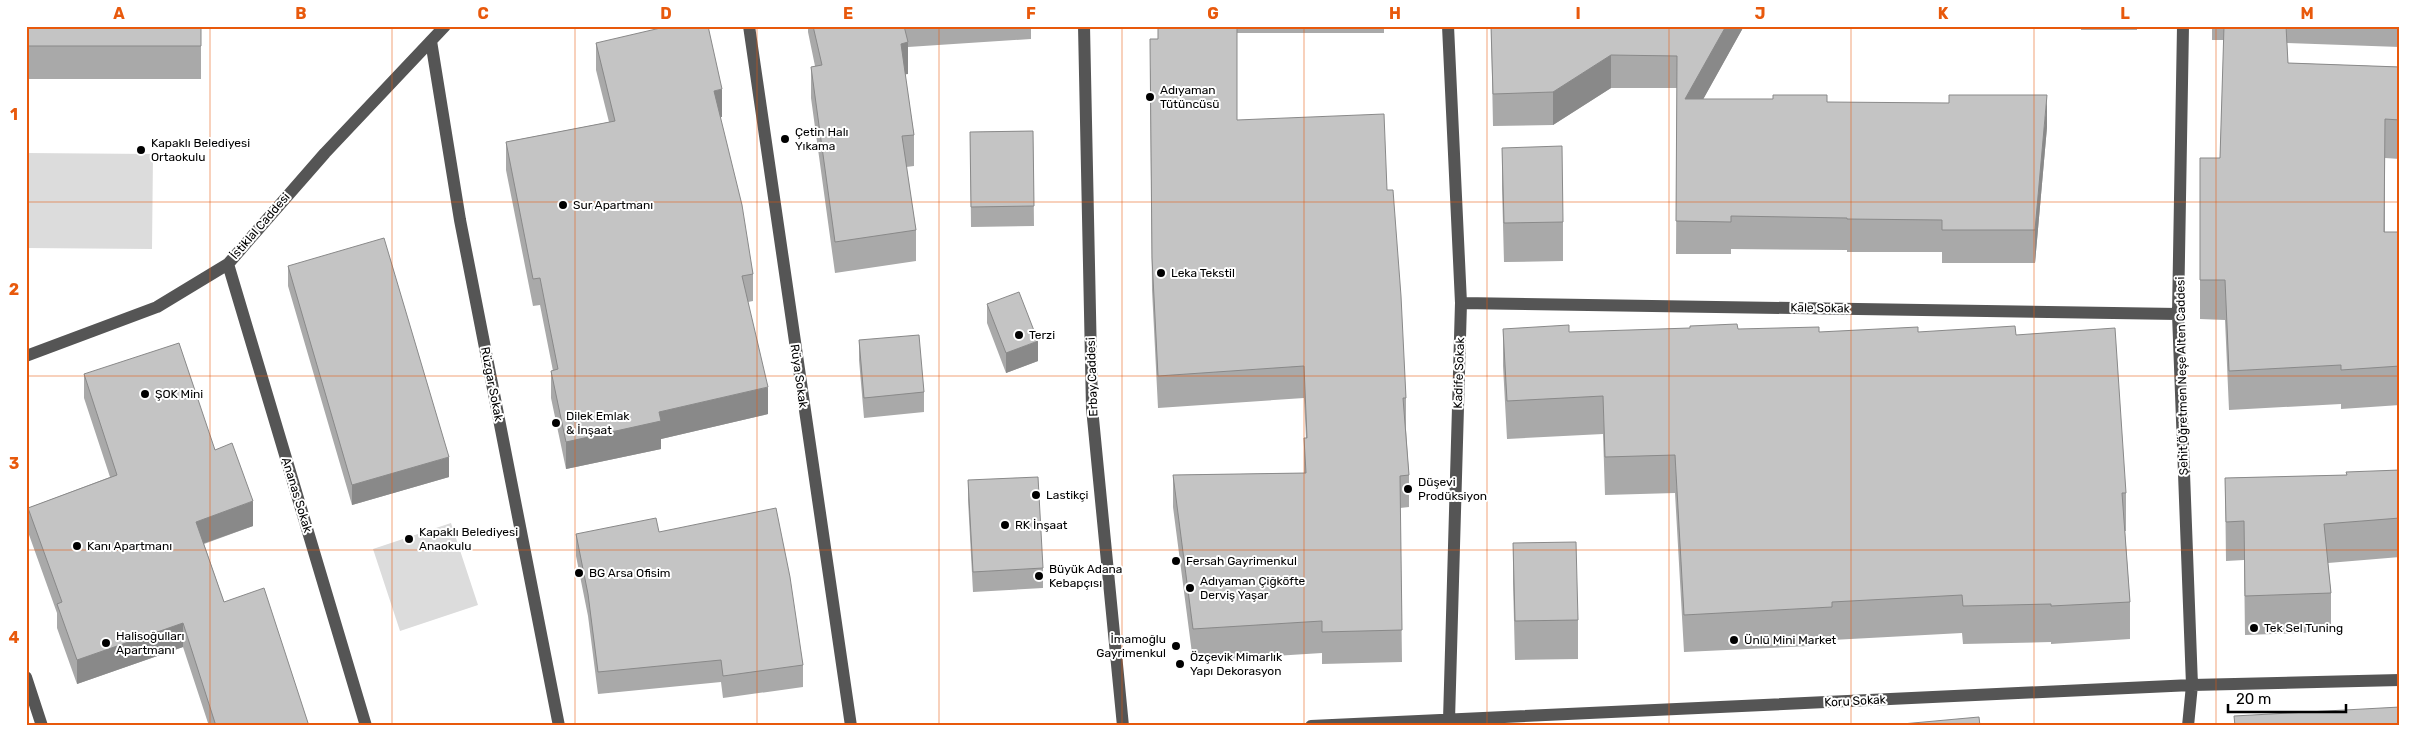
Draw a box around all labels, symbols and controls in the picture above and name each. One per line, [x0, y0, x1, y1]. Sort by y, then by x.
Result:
text: A [113, 4, 125, 23]
text: B [295, 4, 307, 23]
text: C [477, 4, 489, 23]
text: D [660, 4, 672, 23]
text: E [843, 4, 853, 23]
text: F [1026, 4, 1036, 23]
text: G [1207, 4, 1219, 23]
text: H [1389, 4, 1401, 23]
text: I [1575, 4, 1581, 23]
text: J [1755, 4, 1765, 23]
text: K [1938, 4, 1949, 23]
text: L [2120, 4, 2130, 23]
text: M [2300, 4, 2314, 23]
place label: Adıyaman Tütüncüsü [1160, 83, 1220, 111]
marker: Adıyaman Tütüncüsü [1144, 91, 1156, 103]
text: 1 [10, 105, 18, 124]
place label: Çetin Halı Yıkama [795, 125, 849, 153]
marker: Çetin Halı Yıkama [779, 133, 791, 145]
place label: Kapaklı Belediyesi Ortaokulu [151, 136, 250, 164]
marker: Kapaklı Belediyesi Ortaokulu [135, 144, 147, 156]
street label: İstiklal Caddesi [227, 190, 293, 262]
place label: Sur Apartmanı [573, 198, 653, 212]
marker: Sur Apartmanı [557, 199, 569, 211]
place label: Leka Tekstil [1171, 266, 1235, 280]
marker: Leka Tekstil [1155, 267, 1167, 279]
street label: Şehit Öğretmen Neşe Alten Caddesi [2173, 277, 2191, 475]
text: 2 [9, 280, 19, 299]
street label: Kale Sokak [1790, 300, 1851, 316]
place label: Terzi [1029, 328, 1055, 342]
marker: Terzi [1013, 329, 1025, 341]
street label: Kadife Sokak [1451, 336, 1467, 409]
street label: Erbay Caddesi [1084, 337, 1100, 417]
street label: Rüya Sokak [788, 343, 811, 410]
street label: Rüzgar Sokak [478, 346, 506, 423]
place label: ŞOK Mini [155, 387, 203, 401]
marker: ŞOK Mini [139, 388, 151, 400]
place label: Dilek Emlak & İnşaat [566, 409, 630, 437]
marker: Dilek Emlak & İnşaat [550, 417, 562, 429]
text: 3 [9, 454, 19, 473]
street label: Ananas Sokak [279, 456, 315, 535]
place label: Düşevi Prodüksiyon [1418, 475, 1487, 503]
marker: Düşevi Prodüksiyon [1402, 483, 1414, 495]
place label: Lastikçi [1046, 488, 1089, 502]
marker: Lastikçi [1030, 489, 1042, 501]
place label: RK İnşaat [1015, 518, 1068, 532]
marker: RK İnşaat [999, 519, 1011, 531]
place label: Kapaklı Belediyesi Anaokulu [419, 525, 518, 553]
marker: Kapaklı Belediyesi Anaokulu [403, 533, 415, 545]
place label: Kanı Apartmanı [87, 539, 172, 553]
marker: Kanı Apartmanı [71, 540, 83, 552]
place label: Fersah Gayrimenkul [1186, 554, 1297, 568]
marker: Fersah Gayrimenkul [1170, 555, 1182, 567]
place label: Büyük Adana Kebapçısı [1049, 562, 1122, 590]
place label: BG Arsa Ofisim [589, 566, 671, 580]
marker: BG Arsa Ofisim [573, 567, 585, 579]
marker: Büyük Adana Kebapçısı [1033, 570, 1045, 582]
place label: Adıyaman Çiğköfte Derviş Yaşar [1200, 574, 1306, 602]
marker: Adıyaman Çiğköfte Derviş Yaşar [1184, 582, 1196, 594]
place label: Tek Sel Tuning [2264, 621, 2343, 635]
marker: Tek Sel Tuning [2248, 622, 2260, 634]
text: 4 [9, 628, 20, 647]
place label: Halisoğulları Apartmanı [116, 629, 184, 657]
place label: İmamoğlu Gayrimenkul [1096, 632, 1166, 660]
place label: Ünlü Mini Market [1744, 633, 1837, 647]
marker: Ünlü Mini Market [1728, 634, 1740, 646]
marker: Halisoğulları Apartmanı [100, 637, 112, 649]
marker: İmamoğlu Gayrimenkul [1170, 640, 1182, 652]
place label: Özçevik Mimarlık Yapı Dekorasyon [1190, 650, 1283, 678]
marker: Özçevik Mimarlık Yapı Dekorasyon [1174, 658, 1186, 670]
scale bar [2228, 682, 2346, 714]
text: 20 m [2236, 690, 2271, 708]
street label: Koru Sokak [1824, 692, 1887, 710]

